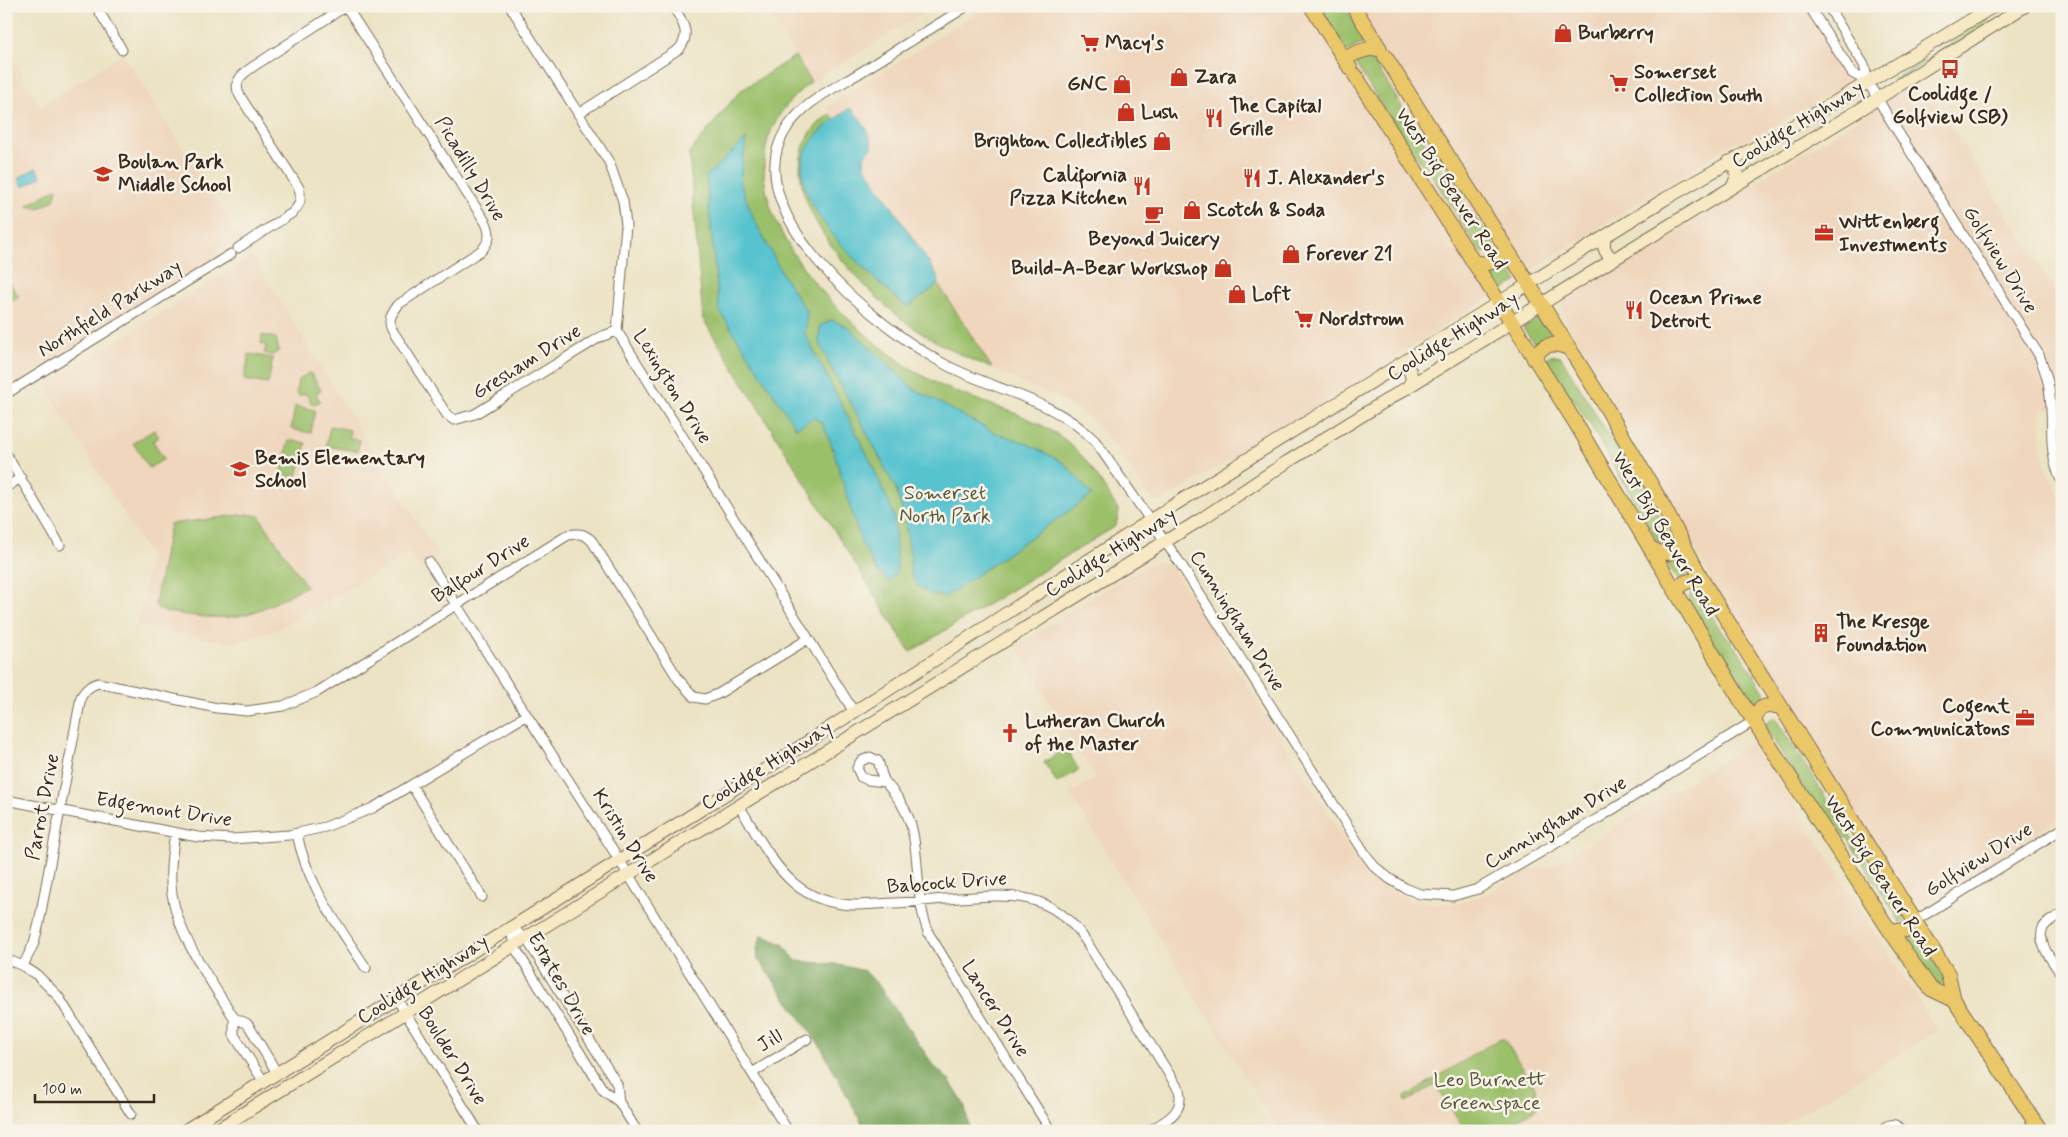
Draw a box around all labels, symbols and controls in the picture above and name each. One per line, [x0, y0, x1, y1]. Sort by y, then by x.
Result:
place label: Burberry [1578, 20, 1654, 47]
shop icon: Burberry [1552, 22, 1574, 44]
place label: Macy's [1105, 30, 1164, 57]
supermarket icon: Macy's [1079, 32, 1101, 54]
bus stop icon: Coolidge / Golfview (SB) [1939, 58, 1961, 80]
place label: Somerset Collection South [1634, 59, 1763, 109]
place label: Zara [1194, 64, 1237, 91]
shop icon: Zara [1168, 66, 1190, 88]
place label: GNC [1067, 71, 1107, 98]
supermarket icon: Somerset Collection South [1608, 72, 1630, 94]
shop icon: GNC [1111, 73, 1133, 95]
street label: Coolidge Highway [1727, 75, 1870, 177]
place label: Coolidge / Golfview (SB) [1892, 81, 2008, 131]
place label: The Capital Grille [1229, 93, 1321, 143]
place label: Lush [1141, 99, 1179, 126]
shop icon: Lush [1115, 101, 1137, 123]
street label: West Big Beaver Road [1387, 103, 1514, 276]
restaurant icon: The Capital Grille [1203, 107, 1225, 129]
street label: Picadilly Drive [428, 111, 512, 227]
place label: Brighton Collectibles [974, 128, 1147, 157]
shop icon: Brighton Collectibles [1151, 130, 1173, 152]
place label: Boulan Park Middle School [118, 149, 231, 199]
place label: California Pizza Kitchen [1010, 162, 1127, 212]
school or university icon: Boulan Park Middle School [92, 163, 114, 185]
place label: J. Alexander's [1267, 165, 1385, 192]
restaurant icon: J. Alexander's [1241, 167, 1263, 189]
restaurant icon: California Pizza Kitchen [1131, 175, 1153, 197]
place label: Scotch & Soda [1207, 197, 1325, 224]
shop icon: Scotch & Soda [1181, 199, 1203, 221]
street label: Golfview Drive [1956, 201, 2044, 319]
cafe icon: Beyond Juicery [1143, 203, 1165, 225]
place label: Wittenberg Investments [1838, 209, 1947, 259]
office icon: Wittenberg Investments [1813, 222, 1835, 244]
place label: Beyond Juicery [1088, 226, 1220, 253]
place label: Forever 21 [1306, 241, 1393, 268]
shop icon: Forever 21 [1280, 243, 1302, 265]
street label: Northfield Parkway [33, 254, 187, 364]
place label: Build-A-Bear Workshop [1011, 255, 1208, 282]
shop icon: Build-A-Bear Workshop [1212, 257, 1234, 279]
place label: Loft [1252, 281, 1292, 308]
shop icon: Loft [1226, 283, 1248, 305]
place label: Ocean Prime Detroit [1649, 285, 1762, 335]
street label: Coolidge Highway [1382, 286, 1525, 390]
restaurant icon: Ocean Prime Detroit [1623, 299, 1645, 321]
place label: Nordstrom [1319, 306, 1404, 333]
supermarket icon: Nordstrom [1293, 308, 1315, 330]
street label: Gresham Drive [467, 318, 587, 406]
street label: Lexington Drive [624, 325, 718, 450]
place label: Bemis Elementary School [255, 445, 425, 495]
street label: West Big Beaver Road [1603, 446, 1725, 623]
school or university icon: Bemis Elementary School [229, 458, 251, 480]
park label: Somerset North Park [899, 480, 991, 530]
street label: Coolidge Highway [1040, 502, 1183, 606]
street label: Balfour Drive [427, 528, 536, 612]
street label: Cunningham Drive [1181, 545, 1291, 698]
place label: The Kresge Foundation [1836, 609, 1930, 659]
building icon: The Kresge Foundation [1810, 622, 1832, 644]
place label: Cogent Communicatons [1871, 693, 2011, 743]
office icon: Cogent Communicatons [2014, 707, 2036, 729]
place label: Lutheran Church of the Master [1025, 708, 1166, 758]
street label: Coolidge Highway [696, 715, 839, 819]
church icon: Lutheran Church of the Master [999, 722, 1021, 744]
street label: Parrot Drive [19, 751, 67, 863]
street label: Cunningham Drive [1480, 770, 1633, 878]
street label: Kristin Drive [585, 784, 665, 888]
street label: Edgemont Drive [94, 786, 234, 836]
street label: West Big Beaver Road [1816, 790, 1943, 963]
street label: Golfview Drive [1920, 816, 2038, 904]
street label: Babcock Drive [886, 865, 1008, 901]
street label: Estates Drive [520, 927, 602, 1041]
street label: Coolidge Highway [352, 929, 495, 1033]
street label: Lancer Drive [954, 955, 1036, 1063]
street label: Boulder Drive [411, 1001, 493, 1111]
street label: Jill [752, 1023, 788, 1059]
park label: Leo Burnett Greenspace [1434, 1067, 1547, 1117]
scale bar [35, 1072, 154, 1104]
text: 100 m [42, 1080, 82, 1100]

